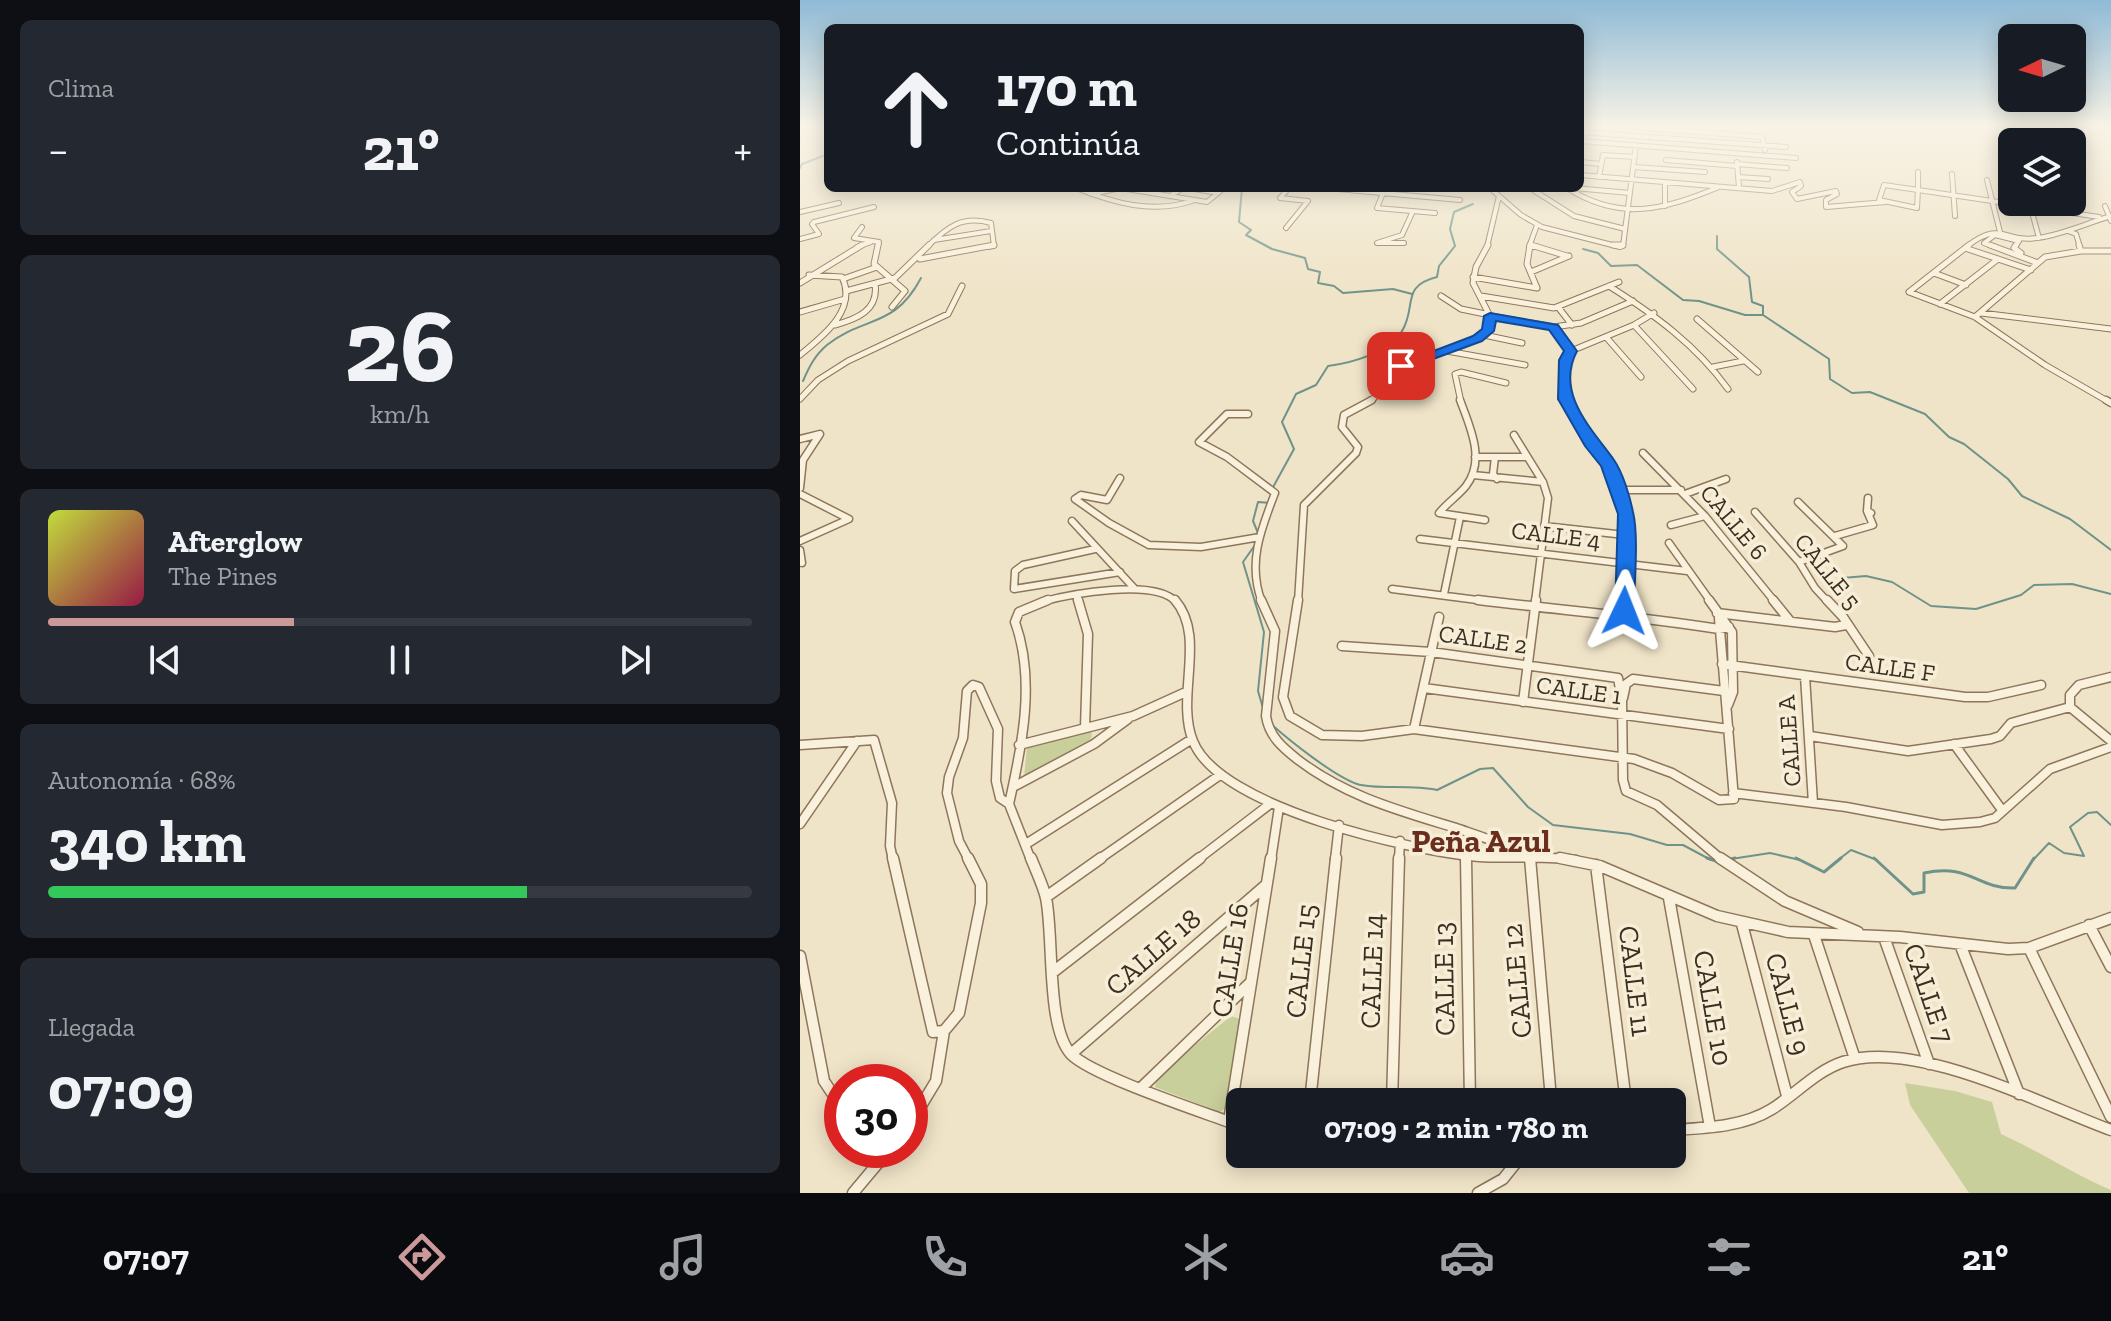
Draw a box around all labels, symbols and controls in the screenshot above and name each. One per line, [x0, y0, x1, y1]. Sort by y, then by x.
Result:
north arrow [1998, 24, 2086, 112]
map controls [1998, 24, 2086, 216]
text: 170 m [996, 53, 1137, 120]
icon: ahead [864, 56, 968, 160]
text: Clima [48, 72, 114, 104]
text: 21° [362, 113, 440, 185]
text: Continúa [996, 121, 1140, 164]
text: − [48, 123, 69, 176]
text: + [733, 123, 752, 176]
button: layers [1998, 128, 2086, 216]
text: 26 [344, 283, 456, 408]
pin [1367, 332, 1435, 400]
icon: arrive [1379, 344, 1423, 388]
text: km/h [370, 398, 430, 430]
street label: CALLE 6 [1694, 478, 1774, 566]
street label: CALLE 4 [1510, 515, 1602, 555]
text: Afterglow [168, 524, 302, 560]
street label: CALLE 5 [1789, 527, 1867, 615]
text: The Pines [168, 560, 278, 592]
position arrow [1582, 569, 1666, 653]
street label: CALLE 2 [1437, 618, 1529, 660]
icon: previous [143, 638, 187, 682]
icon: pause [378, 638, 422, 682]
icon: next [613, 638, 657, 682]
street label: CALLE F [1843, 646, 1937, 688]
street label: CALLE 1 [1534, 670, 1624, 710]
street label: CALLE A [1771, 694, 1807, 788]
text: Autonomía · 68% [48, 764, 236, 796]
text: 340 km [48, 805, 246, 877]
district label: Peña Azul [1411, 822, 1551, 860]
street label: CALLE 16 [1205, 901, 1255, 1019]
street label: CALLE 18 [1099, 902, 1207, 1002]
street label: CALLE 15 [1279, 902, 1323, 1020]
street label: CALLE 14 [1353, 913, 1391, 1029]
street label: CALLE 13 [1427, 922, 1461, 1036]
street label: CALLE 12 [1496, 922, 1538, 1040]
street label: CALLE 11 [1612, 924, 1658, 1038]
street label: CALLE 7 [1897, 939, 1961, 1047]
street label: CALLE 10 [1687, 948, 1739, 1068]
street label: CALLE 9 [1759, 949, 1817, 1059]
text: Llegada [48, 1011, 135, 1043]
text: 07:09 [48, 1052, 194, 1124]
speed limit sign: 30 [824, 1064, 928, 1168]
text: 07:09 · 2 min · 780 m [1324, 1110, 1588, 1146]
icon: directions [394, 1229, 450, 1285]
icon: music [655, 1229, 711, 1285]
icon: phone [917, 1229, 973, 1285]
icon: climate [1178, 1229, 1234, 1285]
icon: car [1439, 1229, 1495, 1285]
icon: filters [1701, 1229, 1757, 1285]
text: 07:07 [103, 1236, 189, 1279]
text: 21° [1962, 1236, 2008, 1279]

